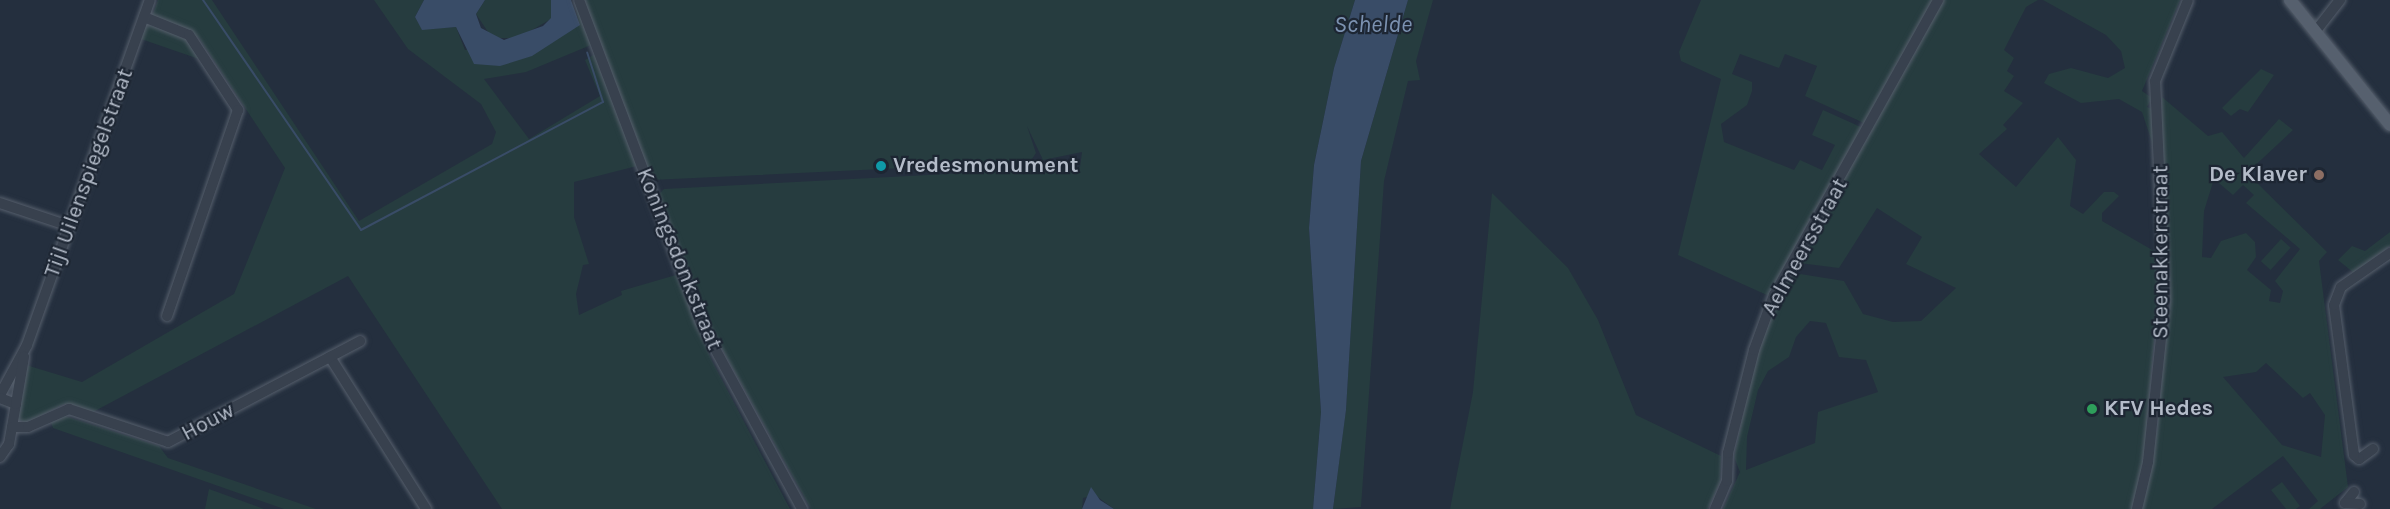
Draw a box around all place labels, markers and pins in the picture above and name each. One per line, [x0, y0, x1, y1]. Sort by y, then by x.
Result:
place label: Vredesmonument [893, 153, 1078, 179]
marker: Vredesmonument [874, 159, 888, 173]
place label: De Klaver [2209, 162, 2307, 188]
marker: De Klaver [2312, 168, 2326, 182]
place label: KFV Hedes [2104, 396, 2213, 422]
marker: KFV Hedes [2085, 402, 2099, 416]

